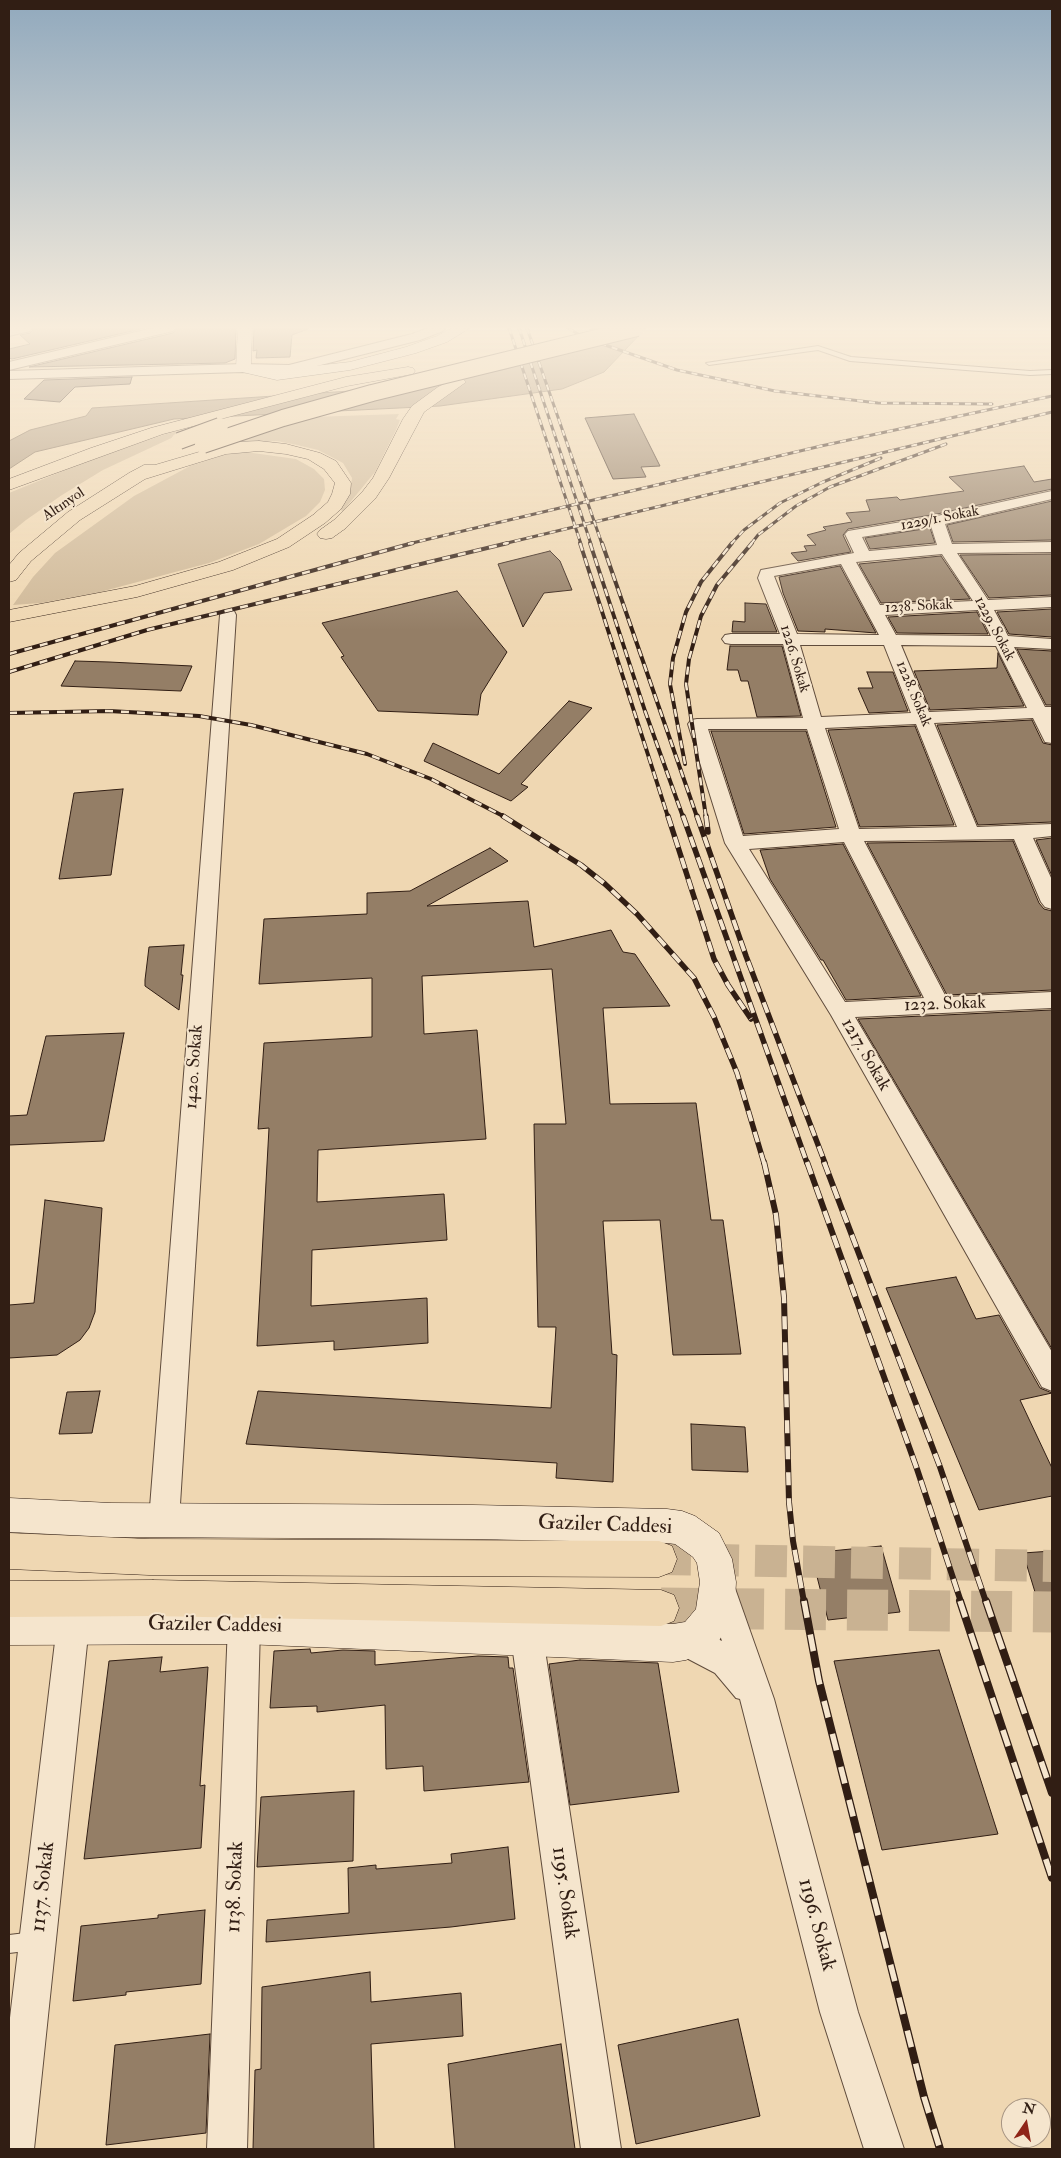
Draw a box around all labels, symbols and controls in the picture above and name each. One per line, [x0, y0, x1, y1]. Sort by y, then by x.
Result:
street label: Altınyol [39, 484, 89, 526]
street label: 1229/1. Sokak [899, 503, 981, 535]
street label: 1229. Sokak [970, 594, 1018, 664]
street label: 1238. Sokak [885, 596, 953, 618]
street label: 1226. Sokak [775, 623, 813, 695]
street label: 1228. Sokak [891, 658, 935, 730]
street label: 1232. Sokak [904, 993, 986, 1017]
street label: 1217. Sokak [836, 1015, 894, 1095]
street label: 1420. Sokak [181, 1024, 209, 1110]
street label: Gaziler Caddesi [537, 1511, 673, 1541]
street label: Gaziler Caddesi [148, 1612, 282, 1640]
street label: 1137. Sokak [27, 1840, 61, 1934]
street label: 1138. Sokak [222, 1841, 250, 1933]
street label: 1195. Sokak [545, 1845, 583, 1941]
street label: 1196. Sokak [792, 1876, 840, 1974]
north arrow [1001, 2098, 1051, 2148]
text: N [1021, 2099, 1037, 2118]

